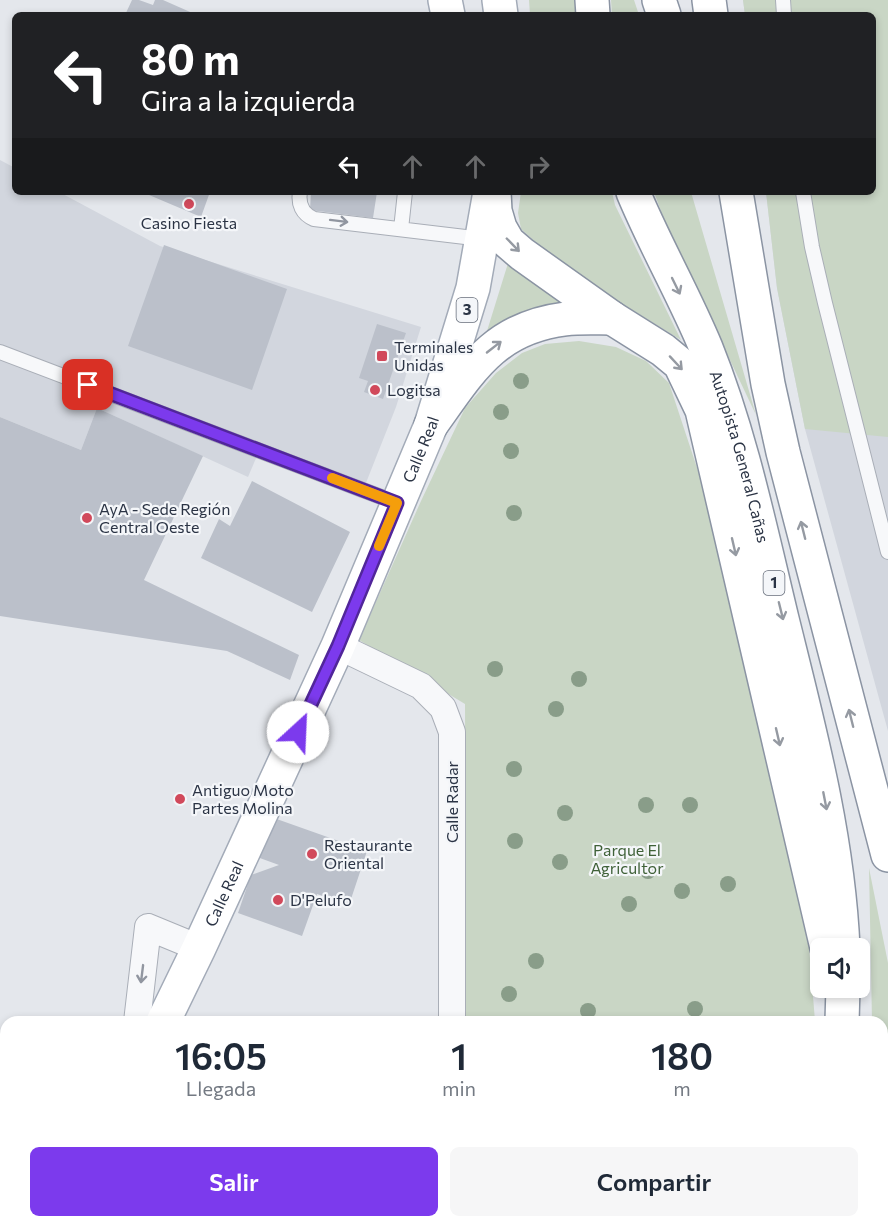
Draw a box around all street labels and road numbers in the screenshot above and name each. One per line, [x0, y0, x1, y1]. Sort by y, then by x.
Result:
road number: 3 [456, 298, 478, 322]
street label: Autopista General Cañas [706, 367, 774, 544]
street label: Calle Real [398, 414, 442, 485]
road number: 1 [764, 571, 784, 595]
street label: Calle Radar [442, 760, 461, 843]
street label: Calle Real [200, 858, 247, 929]

